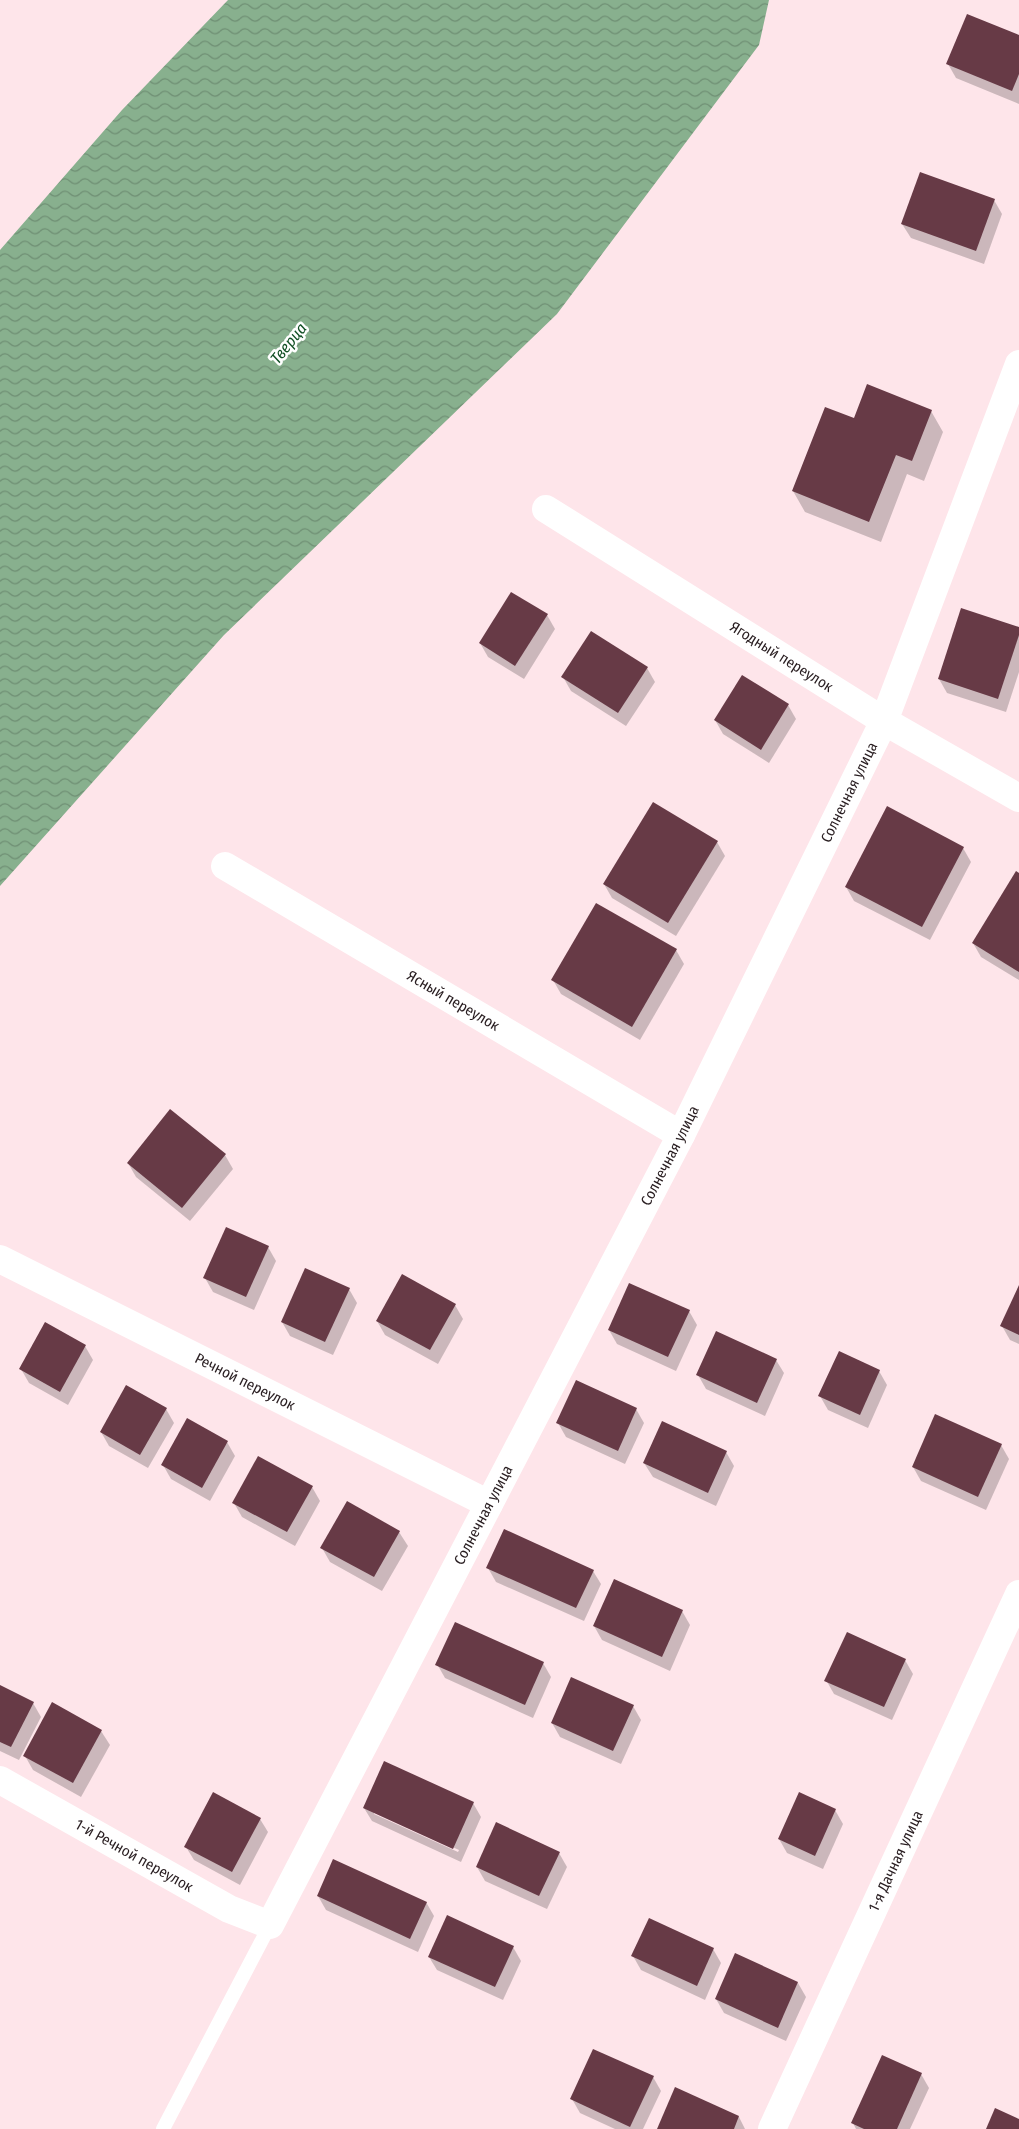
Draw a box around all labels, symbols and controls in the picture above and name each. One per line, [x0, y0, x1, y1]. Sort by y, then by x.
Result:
water label: Тверца [266, 319, 311, 368]
street label: Ягодный переулок [727, 618, 836, 696]
street label: Солнечная улица [817, 739, 881, 846]
street label: Ясный переулок [404, 966, 503, 1035]
street label: Солнечная улица [637, 1103, 703, 1208]
street label: Речной переулок [192, 1349, 298, 1414]
street label: Солнечная улица [450, 1462, 517, 1568]
street label: 1-я Дачная улица [865, 1808, 927, 1915]
street label: 1-й Речной переулок [72, 1815, 196, 1896]

